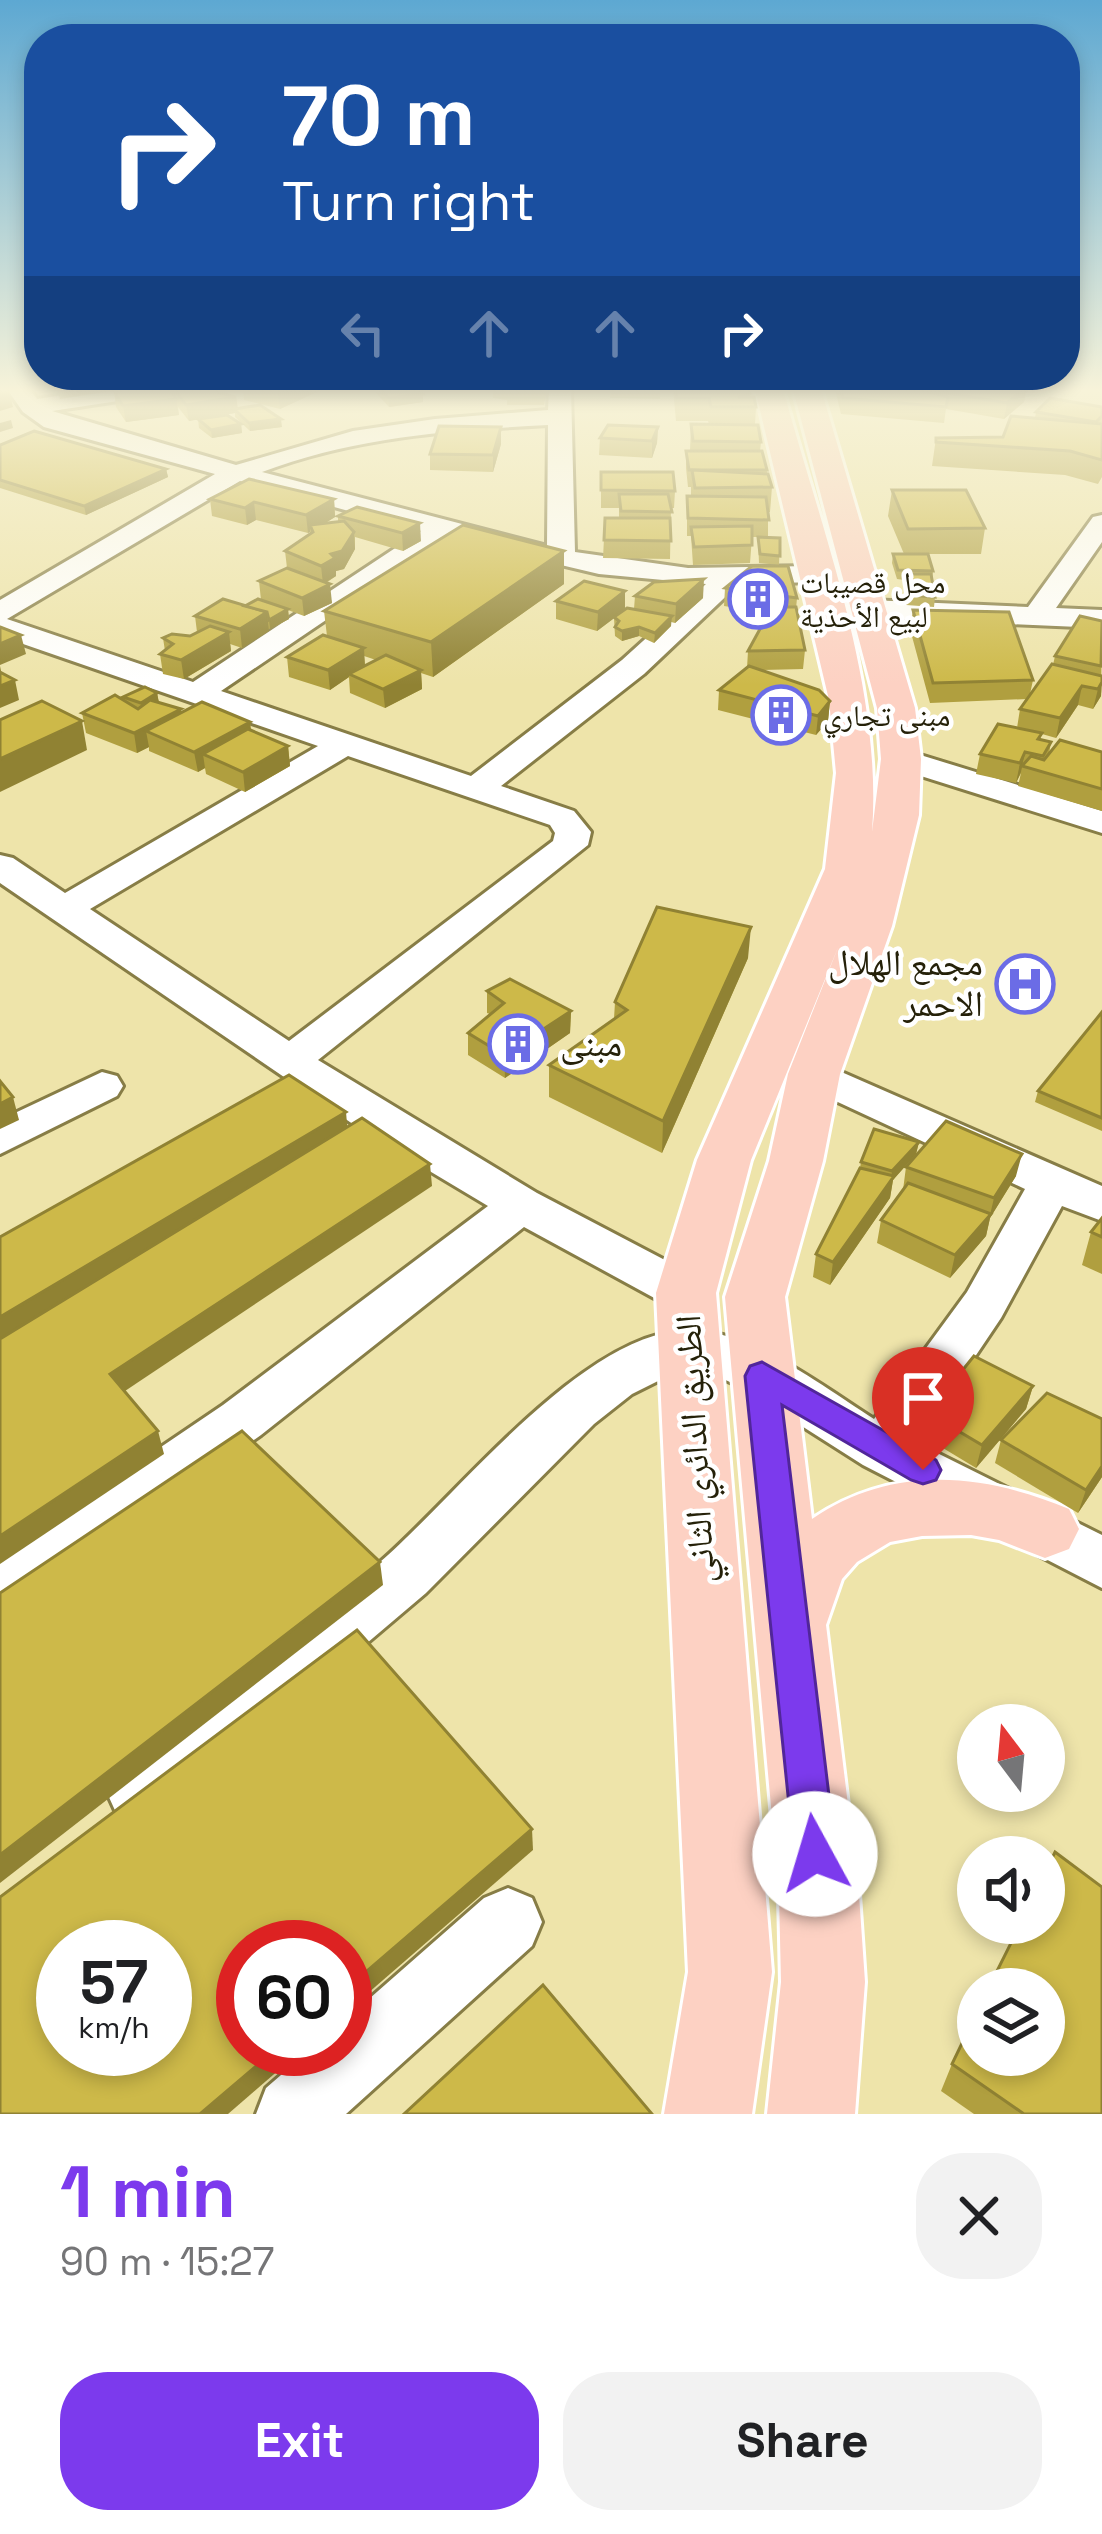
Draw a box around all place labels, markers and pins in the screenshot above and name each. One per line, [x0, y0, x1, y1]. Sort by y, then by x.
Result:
place label: محل قصيبات لبيع الأحذية [800, 563, 945, 636]
building icon: محل قصيبات لبيع الأحذية [727, 568, 789, 630]
building icon: مبنى تجاري [750, 684, 812, 746]
place label: مبنى تجاري [823, 696, 951, 739]
place label: مجمع الهلال الاحمر [828, 940, 983, 1027]
hospital icon: مجمع الهلال الاحمر [994, 953, 1056, 1015]
building icon: مبنى [487, 1013, 549, 1075]
place label: مبنى [560, 1021, 622, 1067]
pin [872, 1347, 974, 1470]

